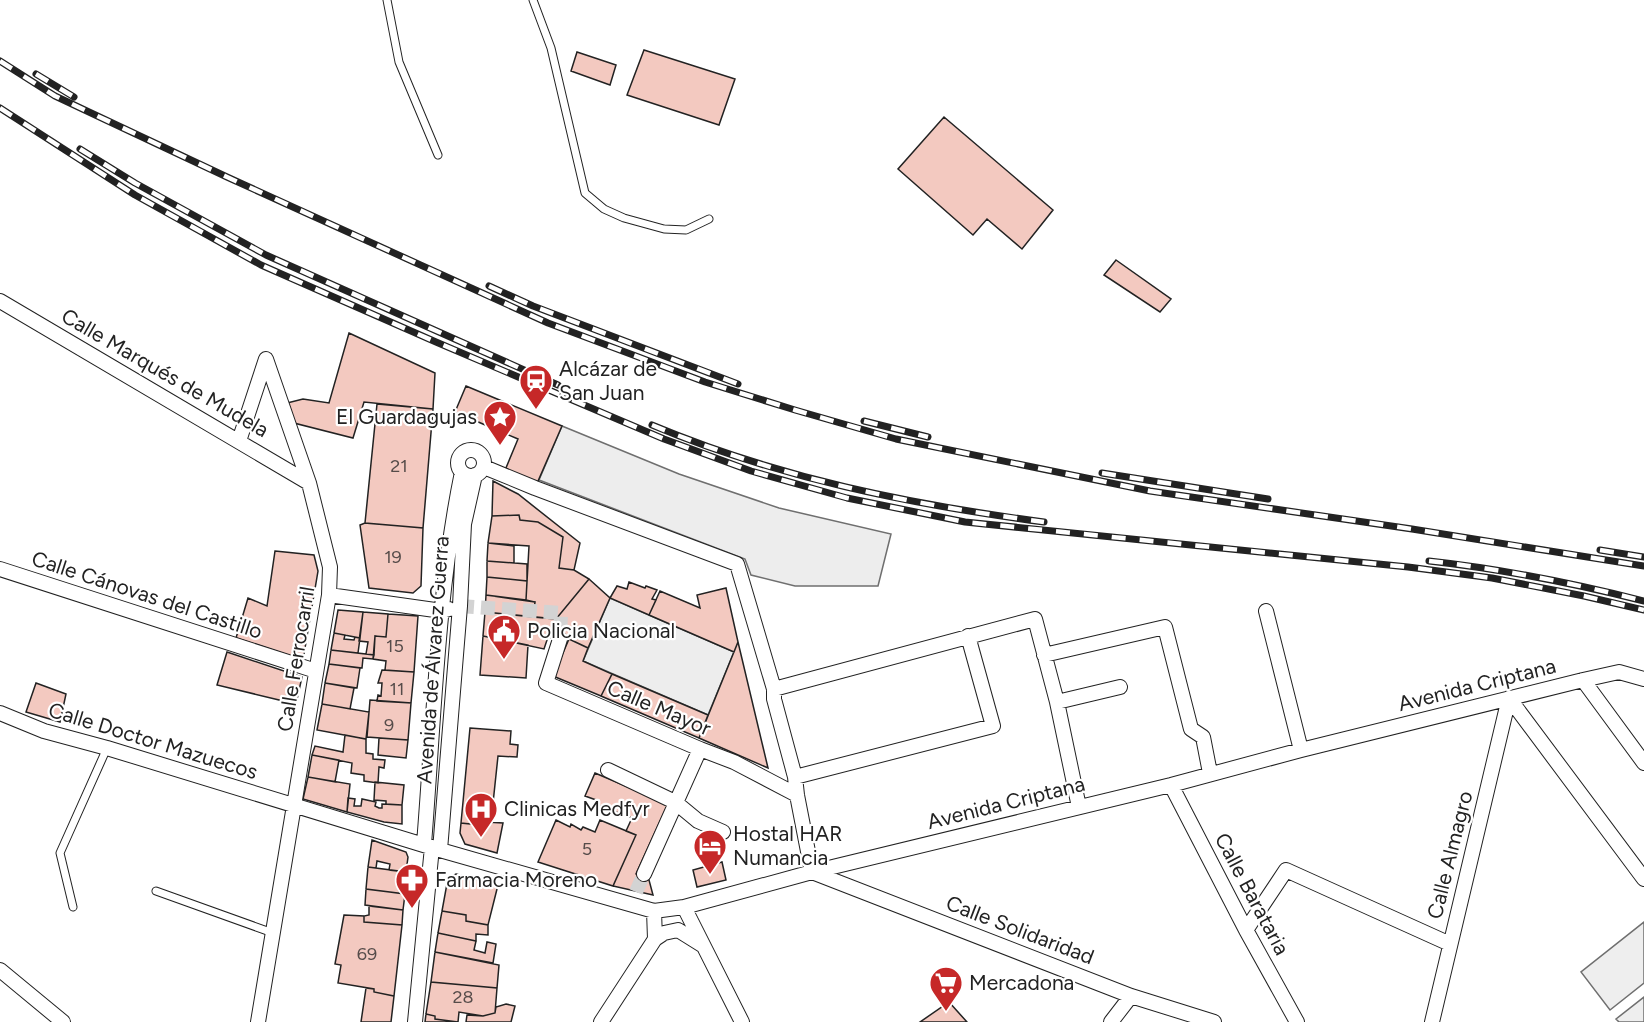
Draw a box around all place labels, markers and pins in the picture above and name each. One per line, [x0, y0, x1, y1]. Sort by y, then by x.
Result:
place label: Alcázar de San Juan [559, 356, 657, 405]
station icon: Alcázar de San Juan [518, 363, 554, 410]
place icon: El Guardagujas [482, 399, 518, 446]
place label: El Guardagujas [336, 404, 477, 429]
public building icon: Policia Nacional [486, 613, 522, 660]
place label: Policia Nacional [527, 618, 675, 643]
hospital icon: Clinicas Medfyr [463, 791, 499, 838]
place label: Clinicas Medfyr [504, 796, 650, 821]
place label: Hostal HAR Numancia [733, 821, 842, 870]
hotel icon: Hostal HAR Numancia [692, 828, 728, 875]
pharmacy icon: Farmacia Moreno [394, 862, 430, 909]
place label: Farmacia Moreno [435, 867, 597, 892]
supermarket icon: Mercadona [928, 965, 964, 1012]
place label: Mercadona [969, 970, 1074, 995]

